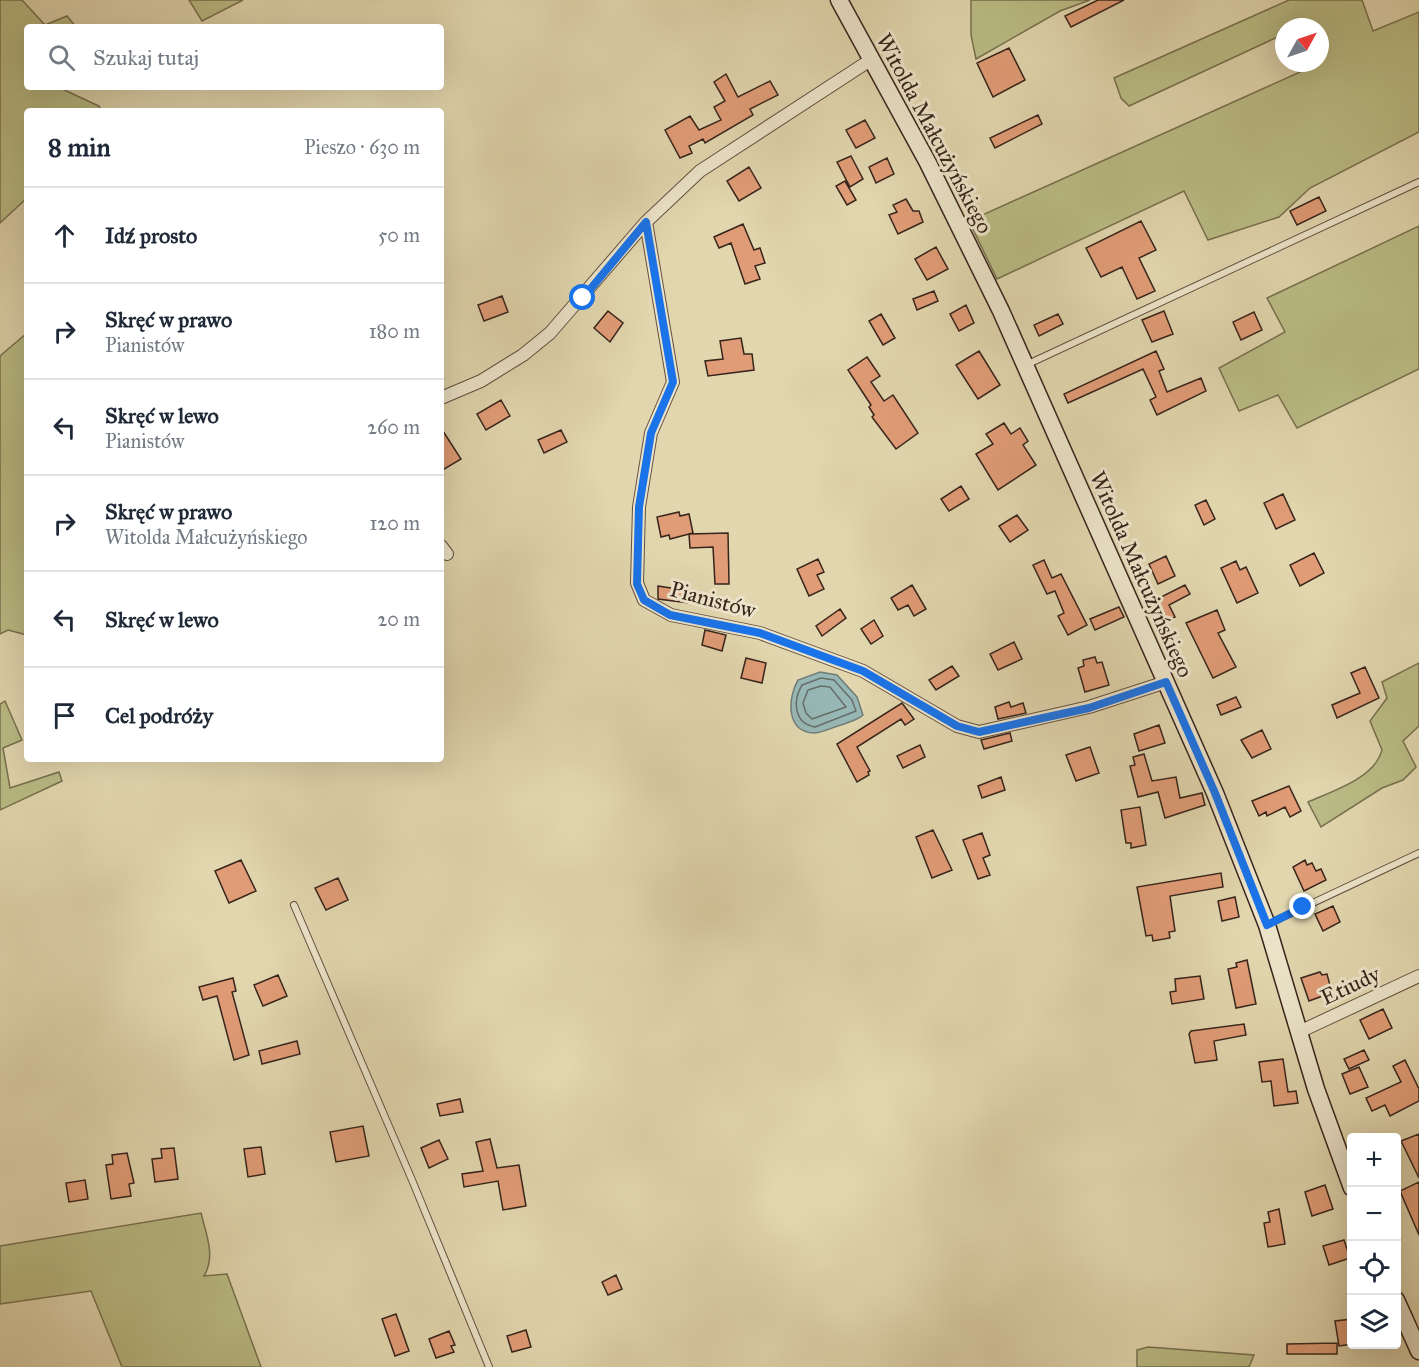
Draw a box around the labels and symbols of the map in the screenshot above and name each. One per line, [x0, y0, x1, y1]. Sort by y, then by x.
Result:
north arrow [1275, 18, 1329, 72]
street label: Witolda Małcużyńskiego [870, 29, 999, 238]
route start [569, 284, 595, 310]
street label: Witolda Małcużyńskiego [1084, 467, 1199, 681]
street label: Pianistów [667, 575, 759, 624]
route end [1289, 893, 1315, 919]
street label: Etiudy [1316, 960, 1385, 1011]

